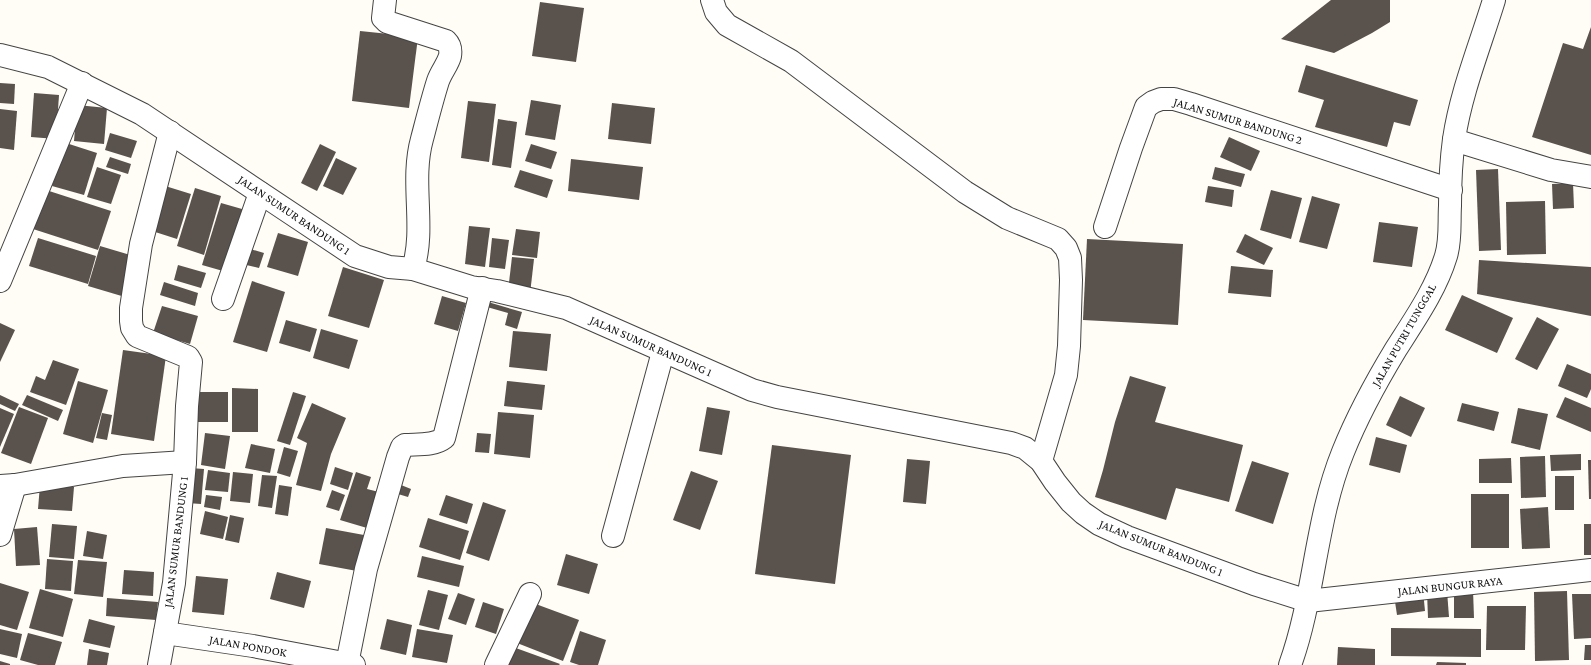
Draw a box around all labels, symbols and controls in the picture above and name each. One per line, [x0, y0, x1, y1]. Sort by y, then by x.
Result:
street label: JALAN SUMUR BANDUNG 2 [1171, 94, 1304, 147]
street label: JALAN SUMUR BANDUNG 1 [234, 172, 353, 258]
street label: JALAN PUTRI TUNGGAL [1368, 281, 1439, 390]
street label: JALAN SUMUR BANDUNG 1 [587, 312, 714, 379]
street label: JALAN SUMUR BANDUNG 1 [161, 476, 191, 609]
street label: JALAN SUMUR BANDUNG 1 [1096, 516, 1225, 579]
street label: JALAN BUNGUR RAYA [1396, 574, 1503, 599]
street label: JALAN PONDOK [207, 632, 288, 660]

